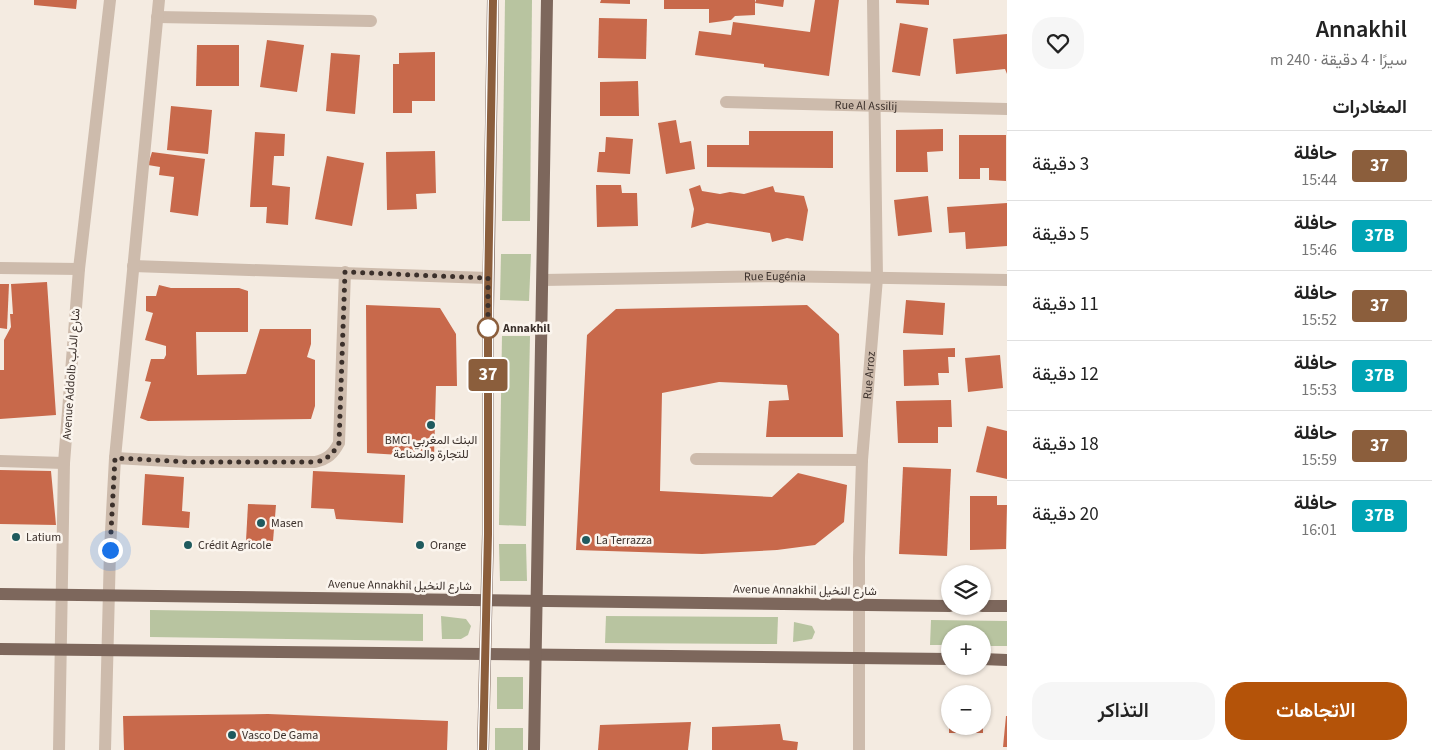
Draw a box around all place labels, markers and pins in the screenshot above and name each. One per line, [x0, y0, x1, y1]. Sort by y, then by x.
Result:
marker: Annakhil [477, 317, 499, 339]
place label: Annakhil [502, 320, 551, 337]
marker: BMCI البنك المغربي للتجارة والصناعة [425, 419, 437, 431]
place label: BMCI البنك المغربي للتجارة والصناعة [385, 432, 477, 463]
place label: Masen [271, 515, 303, 532]
marker: Masen [255, 517, 267, 529]
place label: Latium [26, 529, 61, 546]
marker: Latium [10, 531, 22, 543]
place label: La Terrazza [596, 532, 652, 549]
marker: La Terrazza [580, 534, 592, 546]
place label: Crédit Agricole [198, 537, 271, 554]
place label: Orange [430, 537, 466, 554]
marker: Crédit Agricole [182, 539, 194, 551]
marker: Orange [414, 539, 426, 551]
place label: Vasco De Gama [242, 727, 318, 744]
marker: Vasco De Gama [226, 729, 238, 741]

